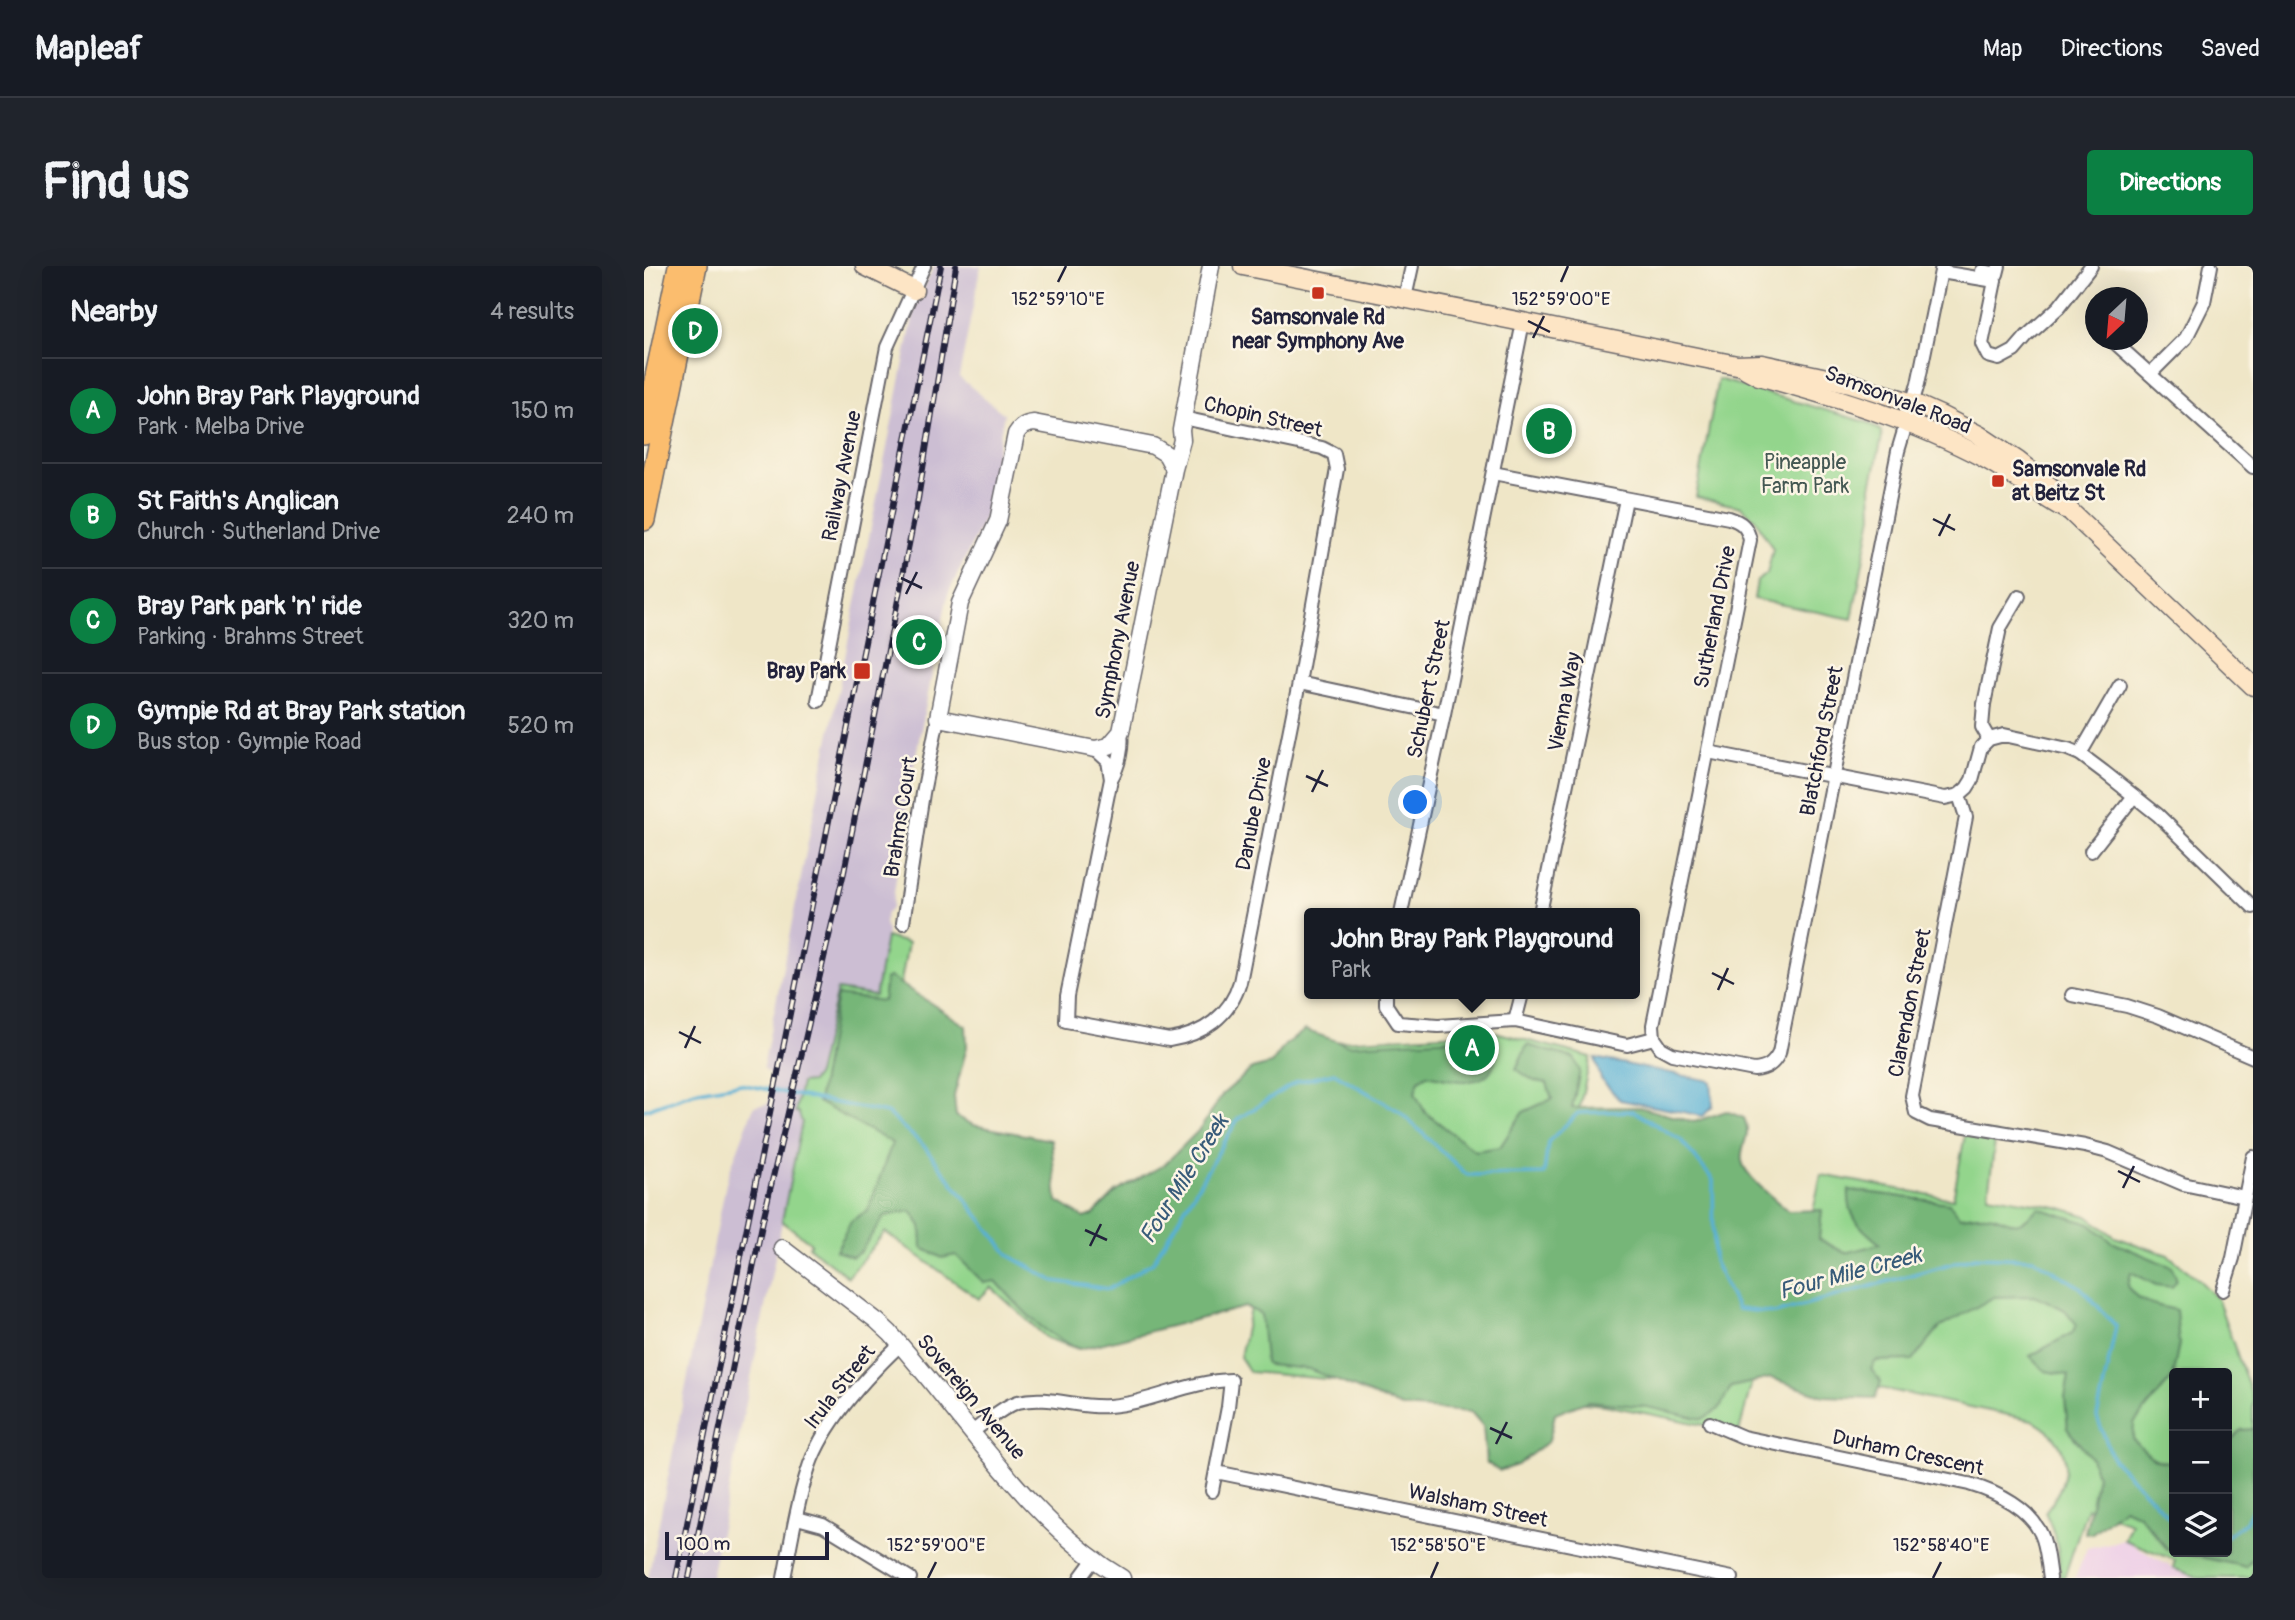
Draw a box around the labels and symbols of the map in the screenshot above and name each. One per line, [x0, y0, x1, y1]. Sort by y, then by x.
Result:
marker: Samsonvale Rd near Symphony Ave [1310, 285, 1326, 301]
north arrow [2085, 287, 2148, 350]
text: 152°59'10"E [1011, 288, 1105, 311]
text: 152°59'00"E [1512, 288, 1610, 311]
place label: Samsonvale Rd near Symphony Ave [1232, 304, 1405, 355]
pin: D [672, 305, 718, 357]
street label: Samsonvale Road [1821, 360, 1975, 440]
street label: Chopin Street [1201, 390, 1326, 444]
pin: B [1526, 405, 1572, 457]
street label: Railway Avenue [816, 408, 868, 544]
park label: Pineapple Farm Park [1761, 449, 1850, 500]
place label: Samsonvale Rd at Beitz St [2012, 456, 2146, 507]
marker: Samsonvale Rd at Beitz St [1990, 473, 2006, 489]
street label: Sutherland Drive [1688, 543, 1742, 691]
street label: Symphony Avenue [1089, 558, 1147, 721]
pin: C [896, 616, 942, 668]
street label: Schubert Street [1401, 616, 1457, 761]
street label: Vienna Way [1542, 650, 1588, 754]
place label: Bray Park [767, 658, 846, 685]
marker: Bray Park [852, 661, 872, 681]
street label: Blatchford Street [1794, 663, 1850, 818]
street label: Brahms Court [878, 754, 924, 879]
street label: Danube Drive [1230, 754, 1278, 873]
your location [1398, 785, 1432, 819]
street label: Clarendon Street [1882, 926, 1938, 1080]
pin: A [1449, 1022, 1495, 1074]
water label: Four Mile Creek [1133, 1107, 1236, 1249]
water label: Four Mile Creek [1775, 1239, 1927, 1306]
street label: Sovereign Avenue [911, 1329, 1032, 1466]
street label: Irula Street [798, 1339, 882, 1435]
street label: Durham Crescent [1830, 1424, 1987, 1482]
street label: Walsham Street [1406, 1478, 1551, 1534]
scale bar [665, 1529, 830, 1561]
text: 152°59'00"E [887, 1534, 985, 1557]
text: 152°58'50"E [1390, 1534, 1486, 1557]
text: 152°58'40"E [1893, 1534, 1989, 1557]

